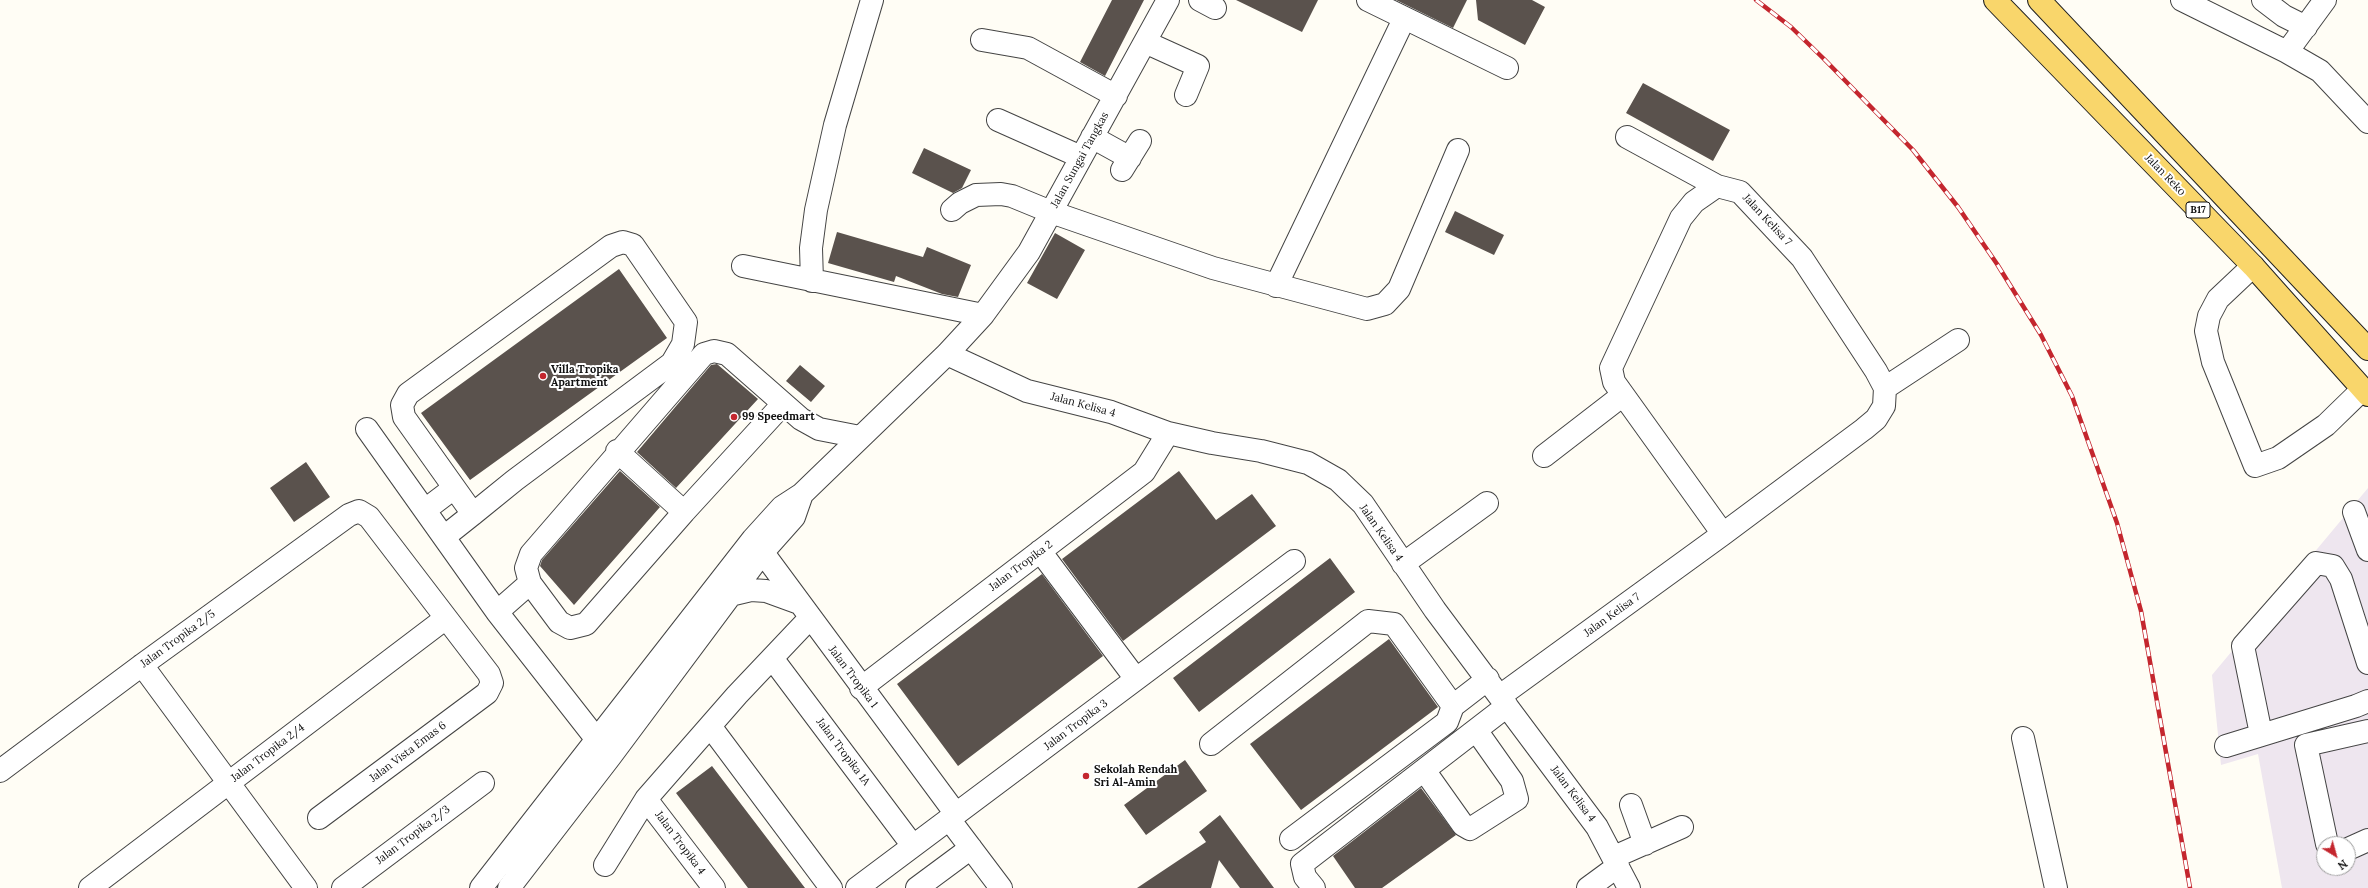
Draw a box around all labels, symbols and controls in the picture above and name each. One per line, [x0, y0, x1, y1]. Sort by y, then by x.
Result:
street label: Jalan Sungai Tangkas [1048, 110, 1112, 210]
street label: Jalan Reko [2142, 151, 2188, 199]
street label: Jalan Kelisa 7 [1740, 191, 1794, 249]
road number: B17 [2186, 202, 2210, 218]
place label: Villa Tropika Apartment [551, 363, 619, 389]
marker: Villa Tropika Apartment [538, 371, 548, 381]
street label: Jalan Kelisa 4 [1049, 390, 1117, 420]
place label: 99 Speedmart [742, 410, 815, 424]
marker: 99 Speedmart [729, 412, 739, 422]
street label: Jalan Kelisa 4 [1356, 502, 1406, 564]
street label: Jalan Tropika 2 [987, 538, 1055, 594]
street label: Jalan Kelisa 7 [1581, 590, 1643, 640]
street label: Jalan Tropika 2/5 [138, 607, 218, 671]
street label: Jalan Tropika 1 [825, 643, 881, 711]
street label: Jalan Tropika 3 [1042, 697, 1110, 753]
street label: Jalan Tropika 1A [813, 716, 873, 788]
street label: Jalan Vista Emas 6 [367, 719, 449, 785]
street label: Jalan Tropika 2/4 [229, 721, 307, 785]
place label: Sekolah Rendah Sri Al-Amin [1094, 763, 1177, 789]
street label: Jalan Kelisa 4 [1548, 763, 1598, 825]
marker: Sekolah Rendah Sri Al-Amin [1081, 771, 1091, 781]
street label: Jalan Tropika 2/3 [373, 803, 453, 867]
street label: Jalan Tropika 4 [652, 809, 708, 877]
north arrow [2316, 836, 2356, 876]
text: N [2335, 857, 2350, 873]

